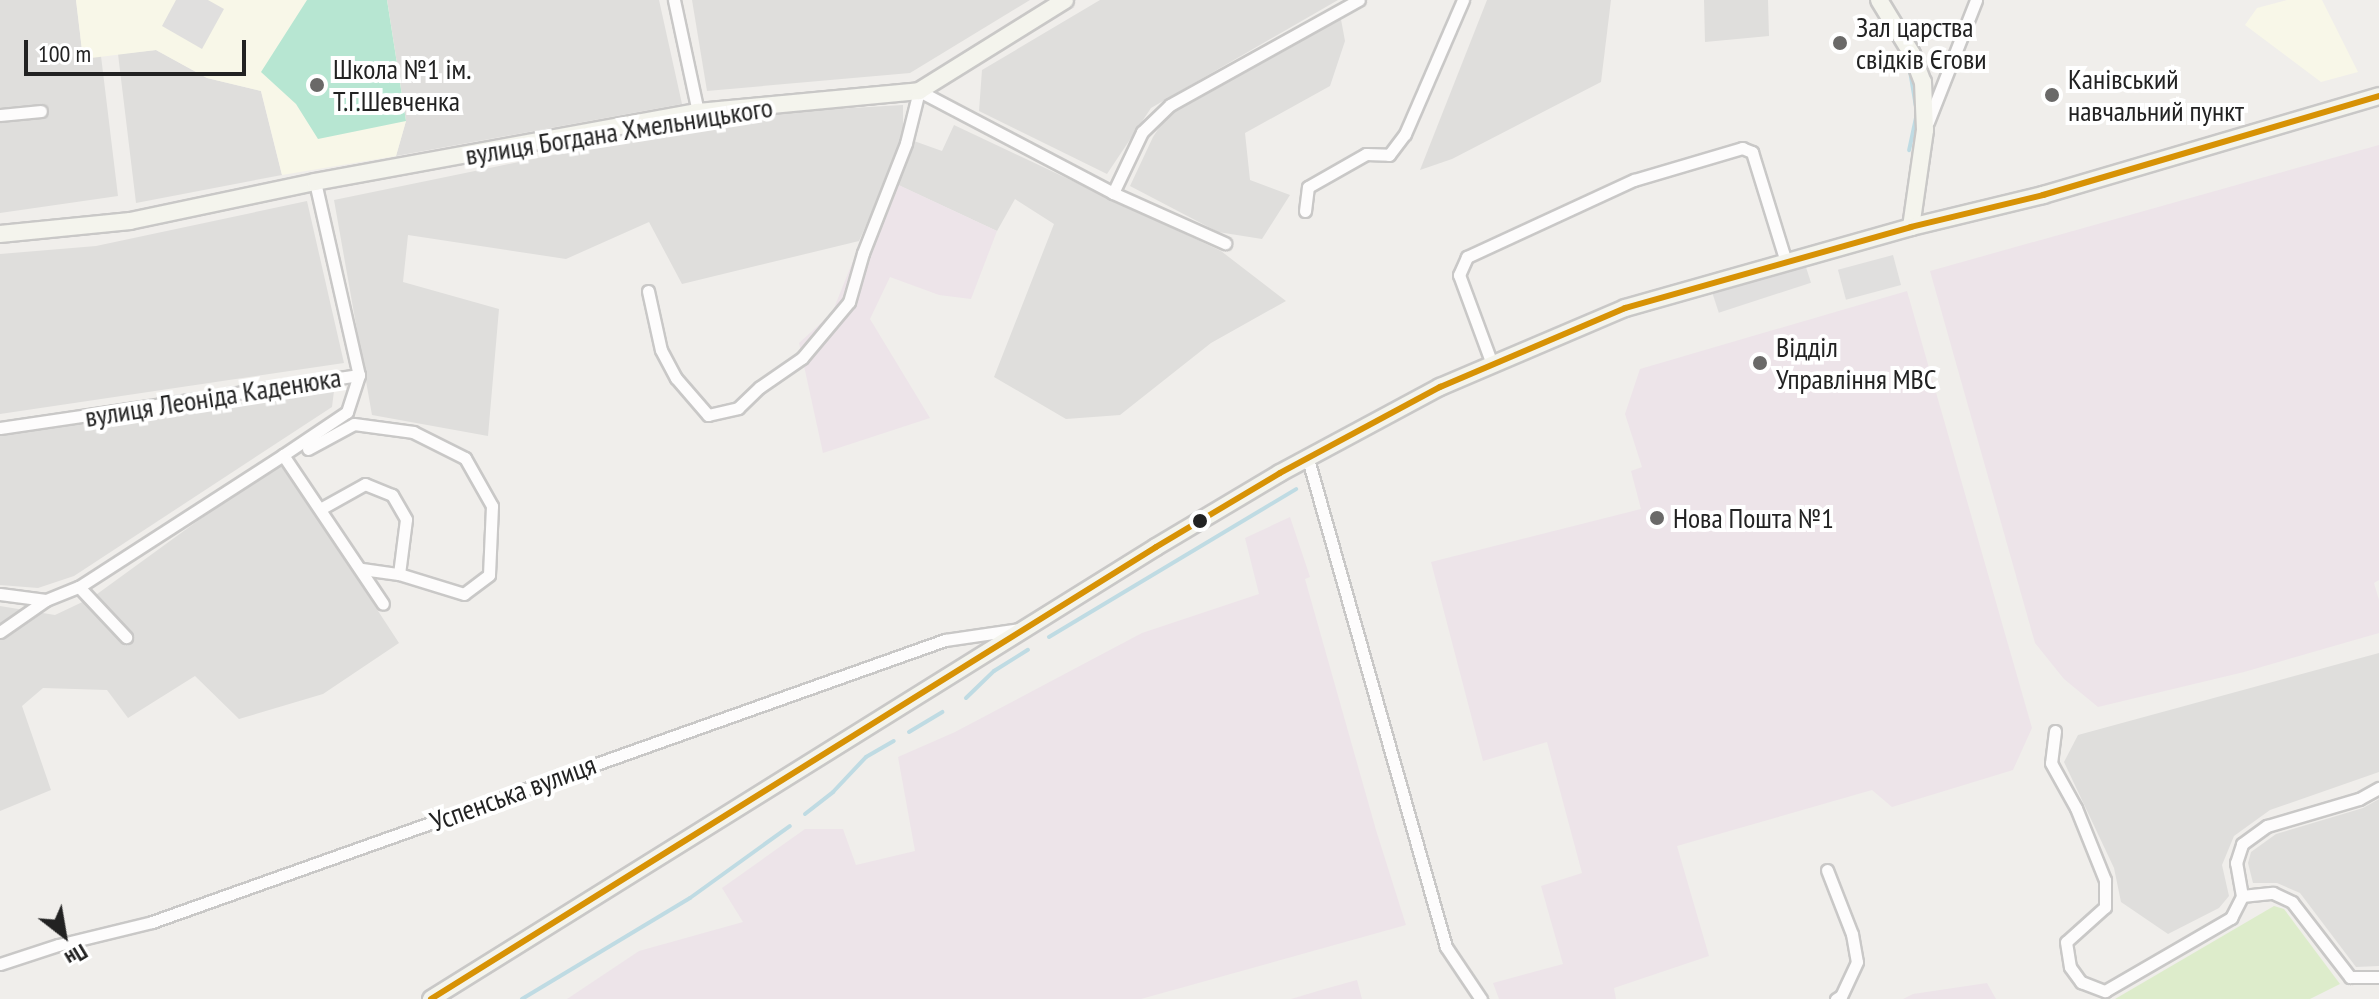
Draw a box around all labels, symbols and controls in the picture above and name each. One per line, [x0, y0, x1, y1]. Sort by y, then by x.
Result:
place label: Зал царства свідків Єгови [1856, 10, 1987, 76]
scale bar [28, 24, 250, 74]
marker: Зал царства свідків Єгови [1831, 34, 1849, 52]
text: 100 m [38, 38, 91, 69]
place label: Школа №1 ім. Т.Г.Шевченка [333, 52, 471, 118]
place label: Канівський навчальний пункт [2068, 62, 2244, 128]
marker: Школа №1 ім. Т.Г.Шевченка [308, 76, 326, 94]
marker: Канівський навчальний пункт [2043, 86, 2061, 104]
street label: вулиця Богдана Хмельницького [463, 90, 775, 172]
place label: Відділ Управління МВС [1776, 330, 1936, 396]
marker: Відділ Управління МВС [1751, 354, 1769, 372]
street label: вулиця Леоніда Каденюка [83, 360, 343, 434]
place label: Нова Пошта №1 [1673, 501, 1834, 535]
marker: Нова Пошта №1 [1648, 509, 1666, 527]
unlabelled marker [1192, 513, 1208, 529]
street label: Успенська вулиця [426, 748, 600, 838]
north arrow [24, 895, 104, 975]
text: Пн [60, 938, 93, 973]

